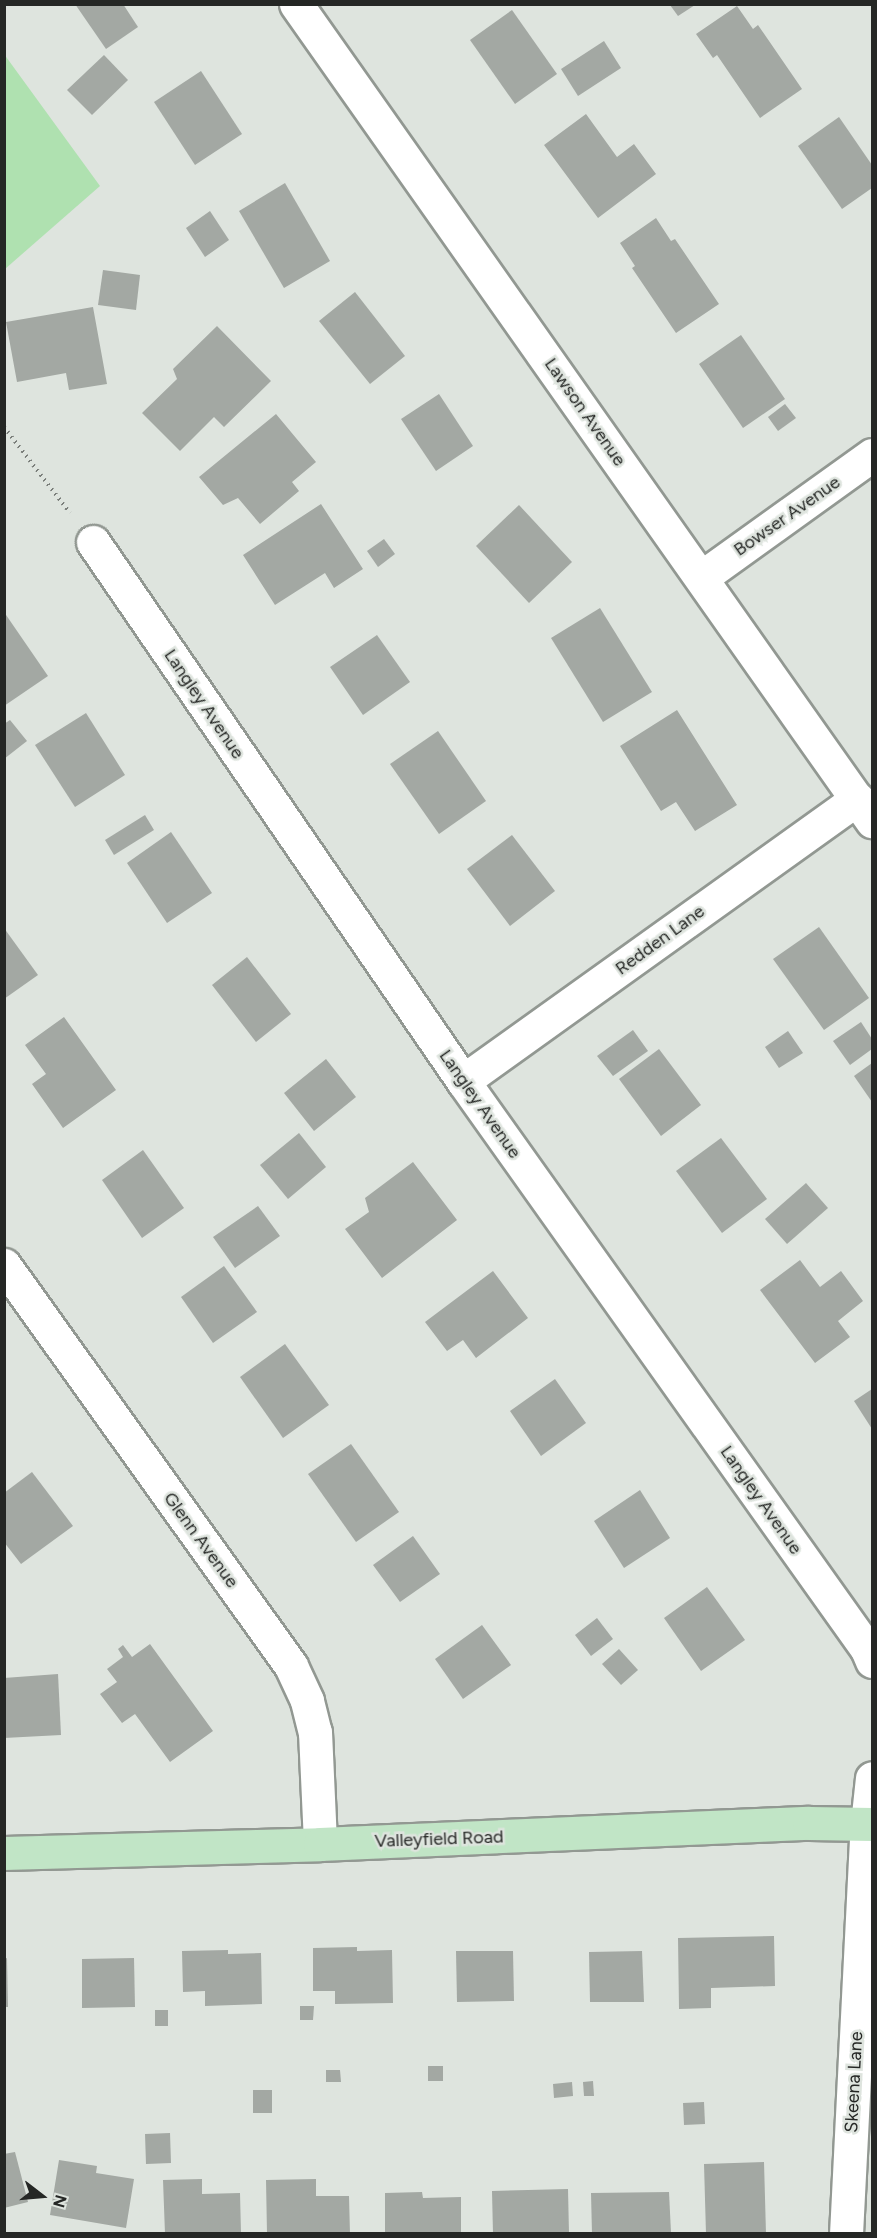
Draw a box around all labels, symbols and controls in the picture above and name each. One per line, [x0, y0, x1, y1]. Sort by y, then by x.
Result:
street label: Lawson Avenue [540, 354, 630, 470]
street label: Bowser Avenue [730, 471, 844, 561]
street label: Langley Avenue [159, 645, 249, 763]
street label: Redden Lane [611, 900, 709, 980]
street label: Langley Avenue [435, 1046, 525, 1162]
street label: Langley Avenue [716, 1442, 806, 1558]
street label: Glenn Avenue [159, 1488, 243, 1592]
street label: Valleyfield Road [374, 1826, 504, 1852]
street label: Skeena Lane [841, 2031, 867, 2133]
north arrow [12, 2166, 72, 2226]
text: N [49, 2193, 71, 2210]

